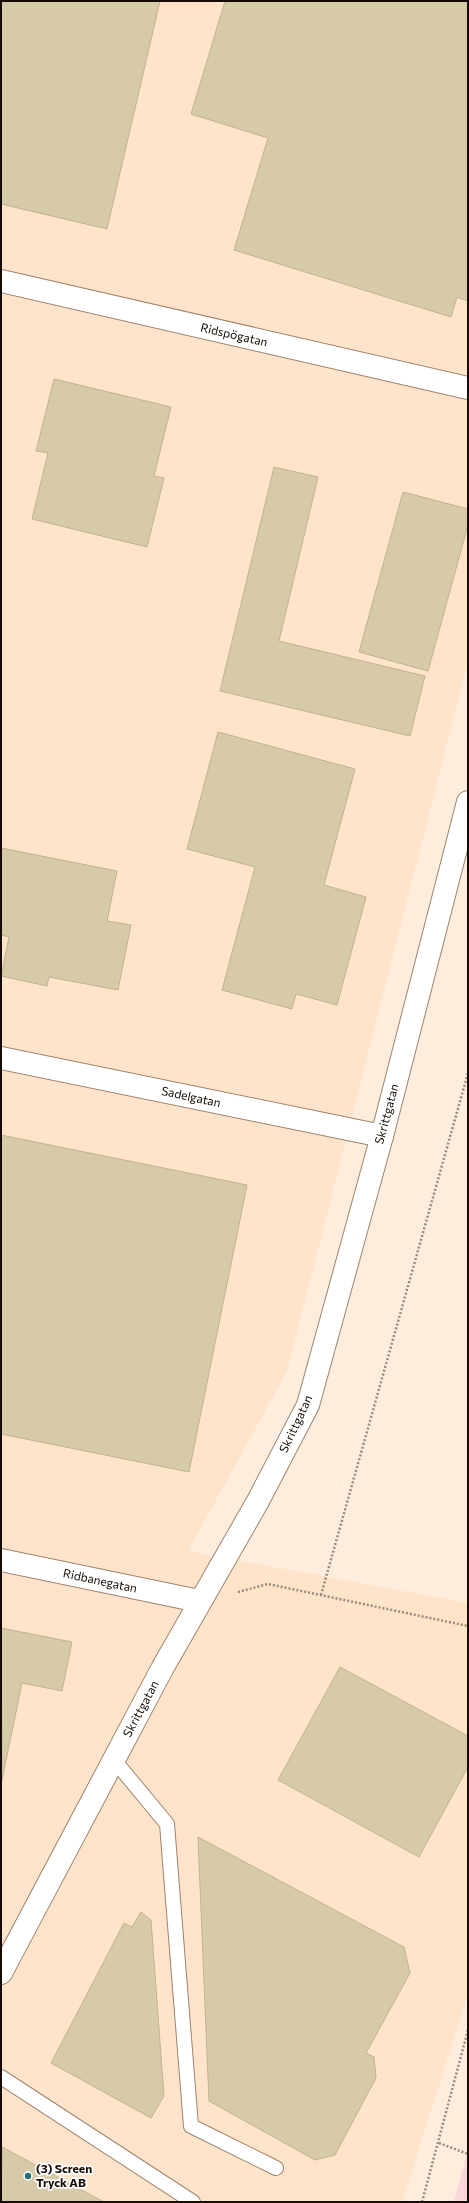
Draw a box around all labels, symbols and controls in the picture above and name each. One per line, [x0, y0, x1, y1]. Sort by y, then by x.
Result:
street label: Ridspögatan [199, 319, 269, 349]
street label: Skrittgatan [371, 1082, 401, 1146]
street label: Sadelgatan [160, 1083, 222, 1109]
street label: Skrittgatan [276, 1393, 315, 1455]
street label: Ridbanegatan [62, 1565, 139, 1595]
street label: Skrittgatan [119, 1678, 161, 1739]
place label: (3) Screen Tryck AB [36, 2161, 92, 2189]
marker: (3) Screen Tryck AB [23, 2171, 33, 2181]

